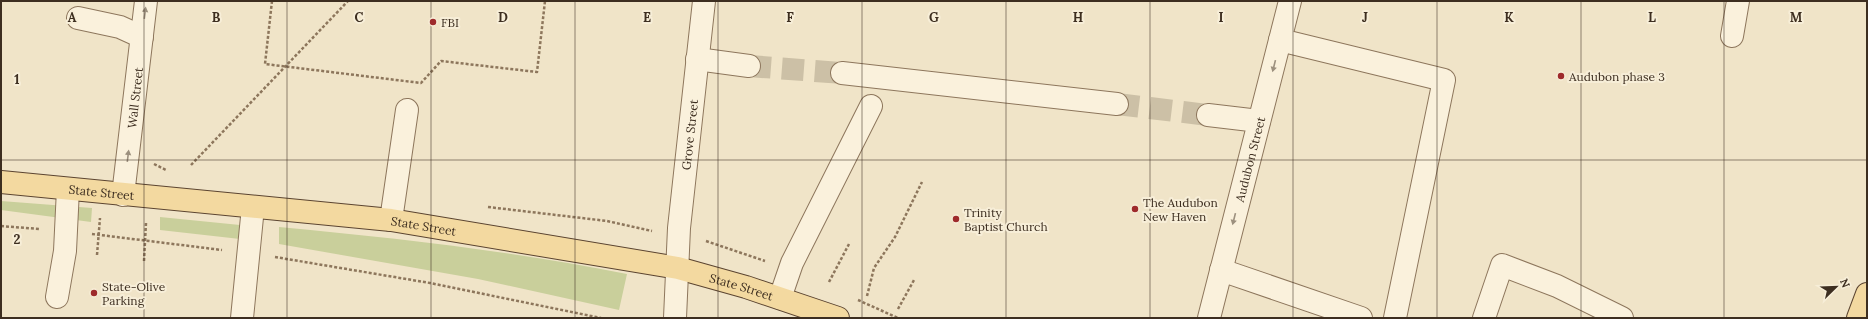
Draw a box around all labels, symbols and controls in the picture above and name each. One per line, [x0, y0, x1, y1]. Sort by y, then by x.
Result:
one-way arrow [141, 7, 148, 19]
text: A [68, 9, 77, 26]
text: B [212, 9, 221, 26]
text: C [355, 9, 364, 26]
text: D [498, 9, 508, 26]
text: E [643, 9, 651, 26]
text: F [786, 9, 794, 26]
text: G [929, 9, 939, 26]
text: H [1073, 9, 1083, 26]
text: I [1218, 9, 1224, 26]
text: J [1362, 9, 1368, 26]
text: K [1504, 9, 1514, 26]
text: L [1648, 9, 1656, 26]
text: M [1790, 9, 1803, 26]
place label: FBI [441, 15, 459, 30]
marker: FBI [428, 17, 438, 27]
one-way arrow [1271, 60, 1277, 72]
street label: Wall Street [123, 66, 146, 129]
place label: Audubon phase 3 [1568, 69, 1665, 84]
text: 1 [14, 71, 20, 88]
marker: Audubon phase 3 [1556, 71, 1566, 81]
street label: Grove Street [678, 98, 701, 171]
street label: Audubon Street [1231, 114, 1268, 204]
one-way arrow [124, 150, 131, 162]
street label: State Street [68, 181, 135, 202]
place label: The Audubon New Haven [1143, 195, 1218, 224]
marker: The Audubon New Haven [1130, 204, 1140, 214]
place label: Trinity Baptist Church [964, 205, 1048, 234]
street label: State Street [390, 213, 458, 238]
one-way arrow [1231, 213, 1237, 225]
marker: Trinity Baptist Church [951, 214, 961, 224]
text: 2 [14, 231, 21, 248]
north arrow [1816, 267, 1856, 307]
street label: State Street [708, 270, 776, 303]
text: N [1837, 276, 1854, 290]
place label: State-Olive Parking [102, 279, 166, 308]
marker: State-Olive Parking [89, 288, 99, 298]

